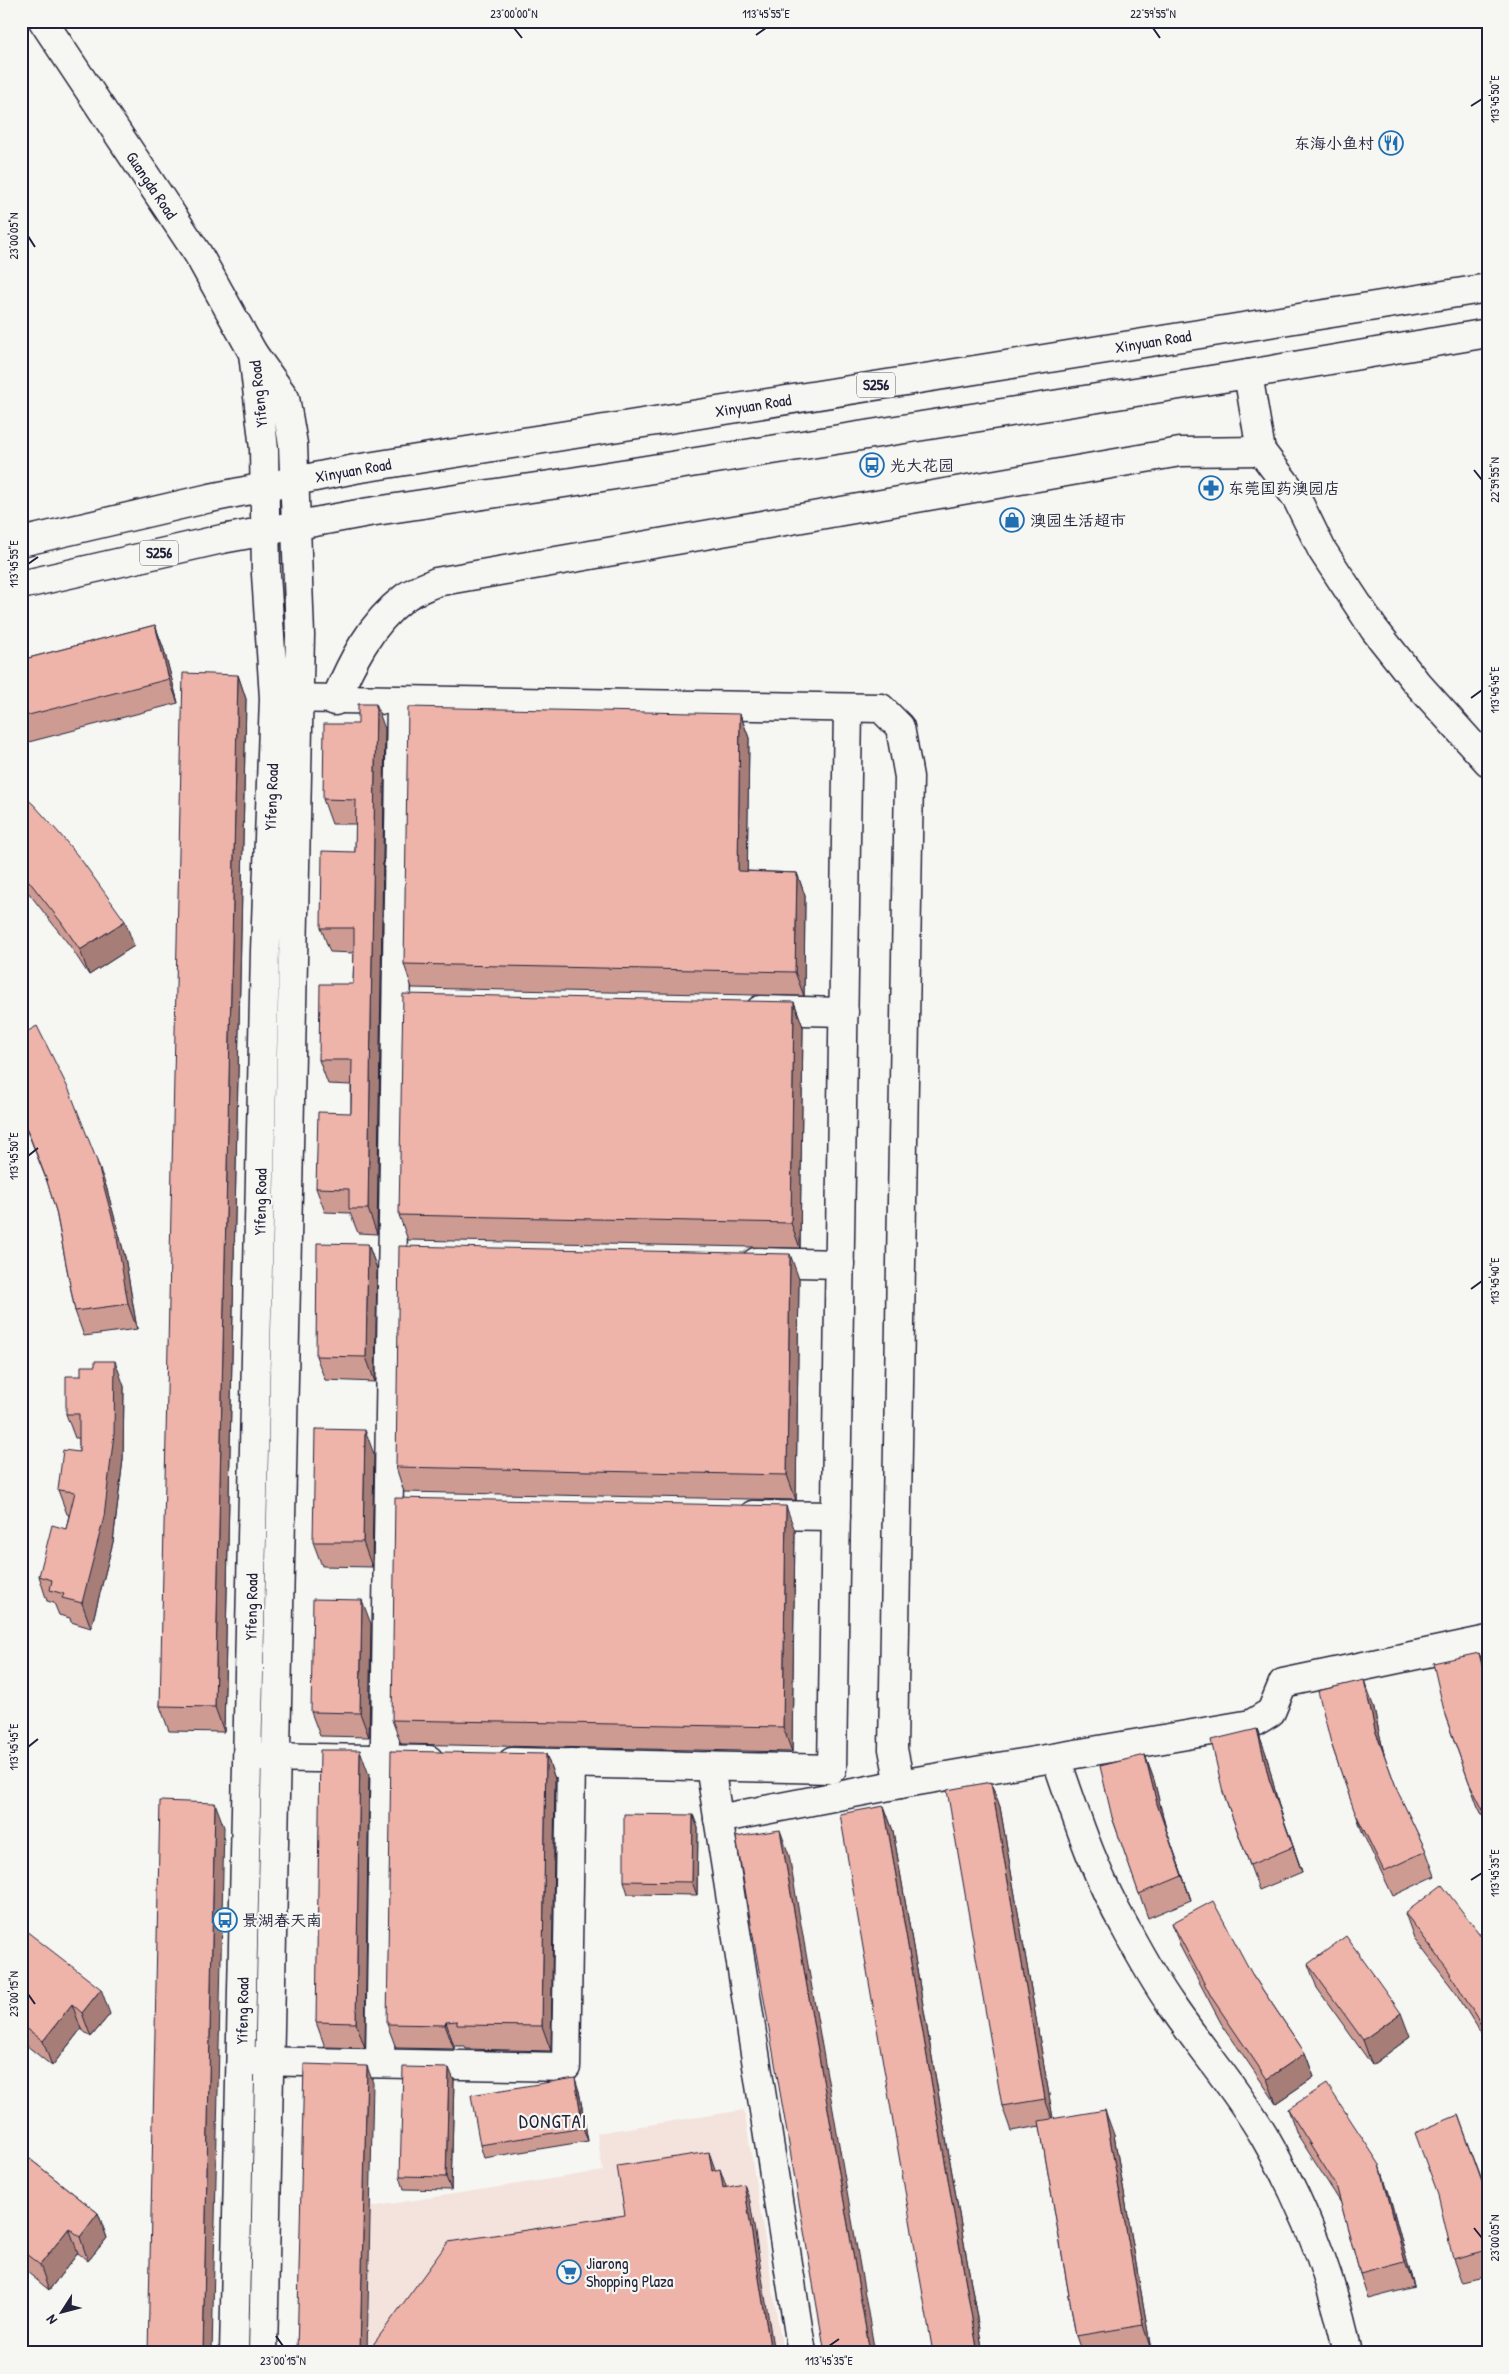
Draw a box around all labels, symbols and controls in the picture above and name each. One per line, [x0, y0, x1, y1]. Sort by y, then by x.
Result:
text: 23°00'00"N [490, 5, 538, 22]
text: 113°45'55"E [742, 5, 790, 22]
text: 22°59'55"N [1130, 5, 1176, 22]
text: 113°45'50"E [1486, 74, 1503, 123]
restaurant icon: 东海小鱼村 [1378, 130, 1404, 156]
place label: 东海小鱼村 [1294, 132, 1374, 154]
street label: Guangda Road [121, 147, 183, 223]
text: 23°00'05"N [5, 213, 22, 259]
street label: Xinyuan Road [1113, 324, 1193, 358]
street label: Yifeng Road [244, 360, 272, 428]
road number: S256 [857, 372, 895, 398]
street label: Xinyuan Road [713, 388, 793, 422]
street label: Xinyuan Road [313, 452, 393, 488]
bus stop icon: 光大花园 [859, 452, 885, 478]
place label: 光大花园 [890, 454, 954, 476]
text: 22°59'55"N [1486, 457, 1503, 503]
pharmacy icon: 东莞国药澳园店 [1198, 475, 1224, 501]
place label: 东莞国药澳园店 [1228, 477, 1340, 499]
shop icon: 澳园生活超市 [999, 507, 1025, 533]
place label: 澳园生活超市 [1030, 509, 1126, 531]
text: 113°45'55"E [5, 540, 22, 588]
road number: S256 [140, 540, 178, 566]
text: 113°45'45"E [1486, 666, 1503, 713]
street label: Yifeng Road [259, 763, 283, 831]
text: 113°45'50"E [5, 1131, 22, 1180]
street label: Yifeng Road [248, 1168, 272, 1236]
text: 113°45'40"E [1486, 1257, 1503, 1305]
street label: Yifeng Road [239, 1573, 263, 1641]
text: 113°45'45"E [5, 1723, 22, 1770]
text: 113°45'35"E [1486, 1848, 1503, 1897]
bus stop icon: 景湖春天南 [212, 1907, 238, 1933]
place label: 景湖春天南 [242, 1909, 322, 1931]
text: 23°00'15"N [5, 1971, 22, 2017]
street label: Yifeng Road [230, 1977, 254, 2045]
district label: DONGTAI [519, 2108, 587, 2134]
text: 23°00'05"N [1486, 2215, 1503, 2261]
place label: Jiarong Shopping Plaza [586, 2252, 673, 2292]
supermarket icon: Jiarong Shopping Plaza [556, 2259, 582, 2285]
north arrow [38, 2286, 88, 2336]
text: N [41, 2311, 61, 2329]
text: 23°00'15"N [260, 2352, 306, 2369]
text: 113°45'35"E [805, 2352, 854, 2369]

